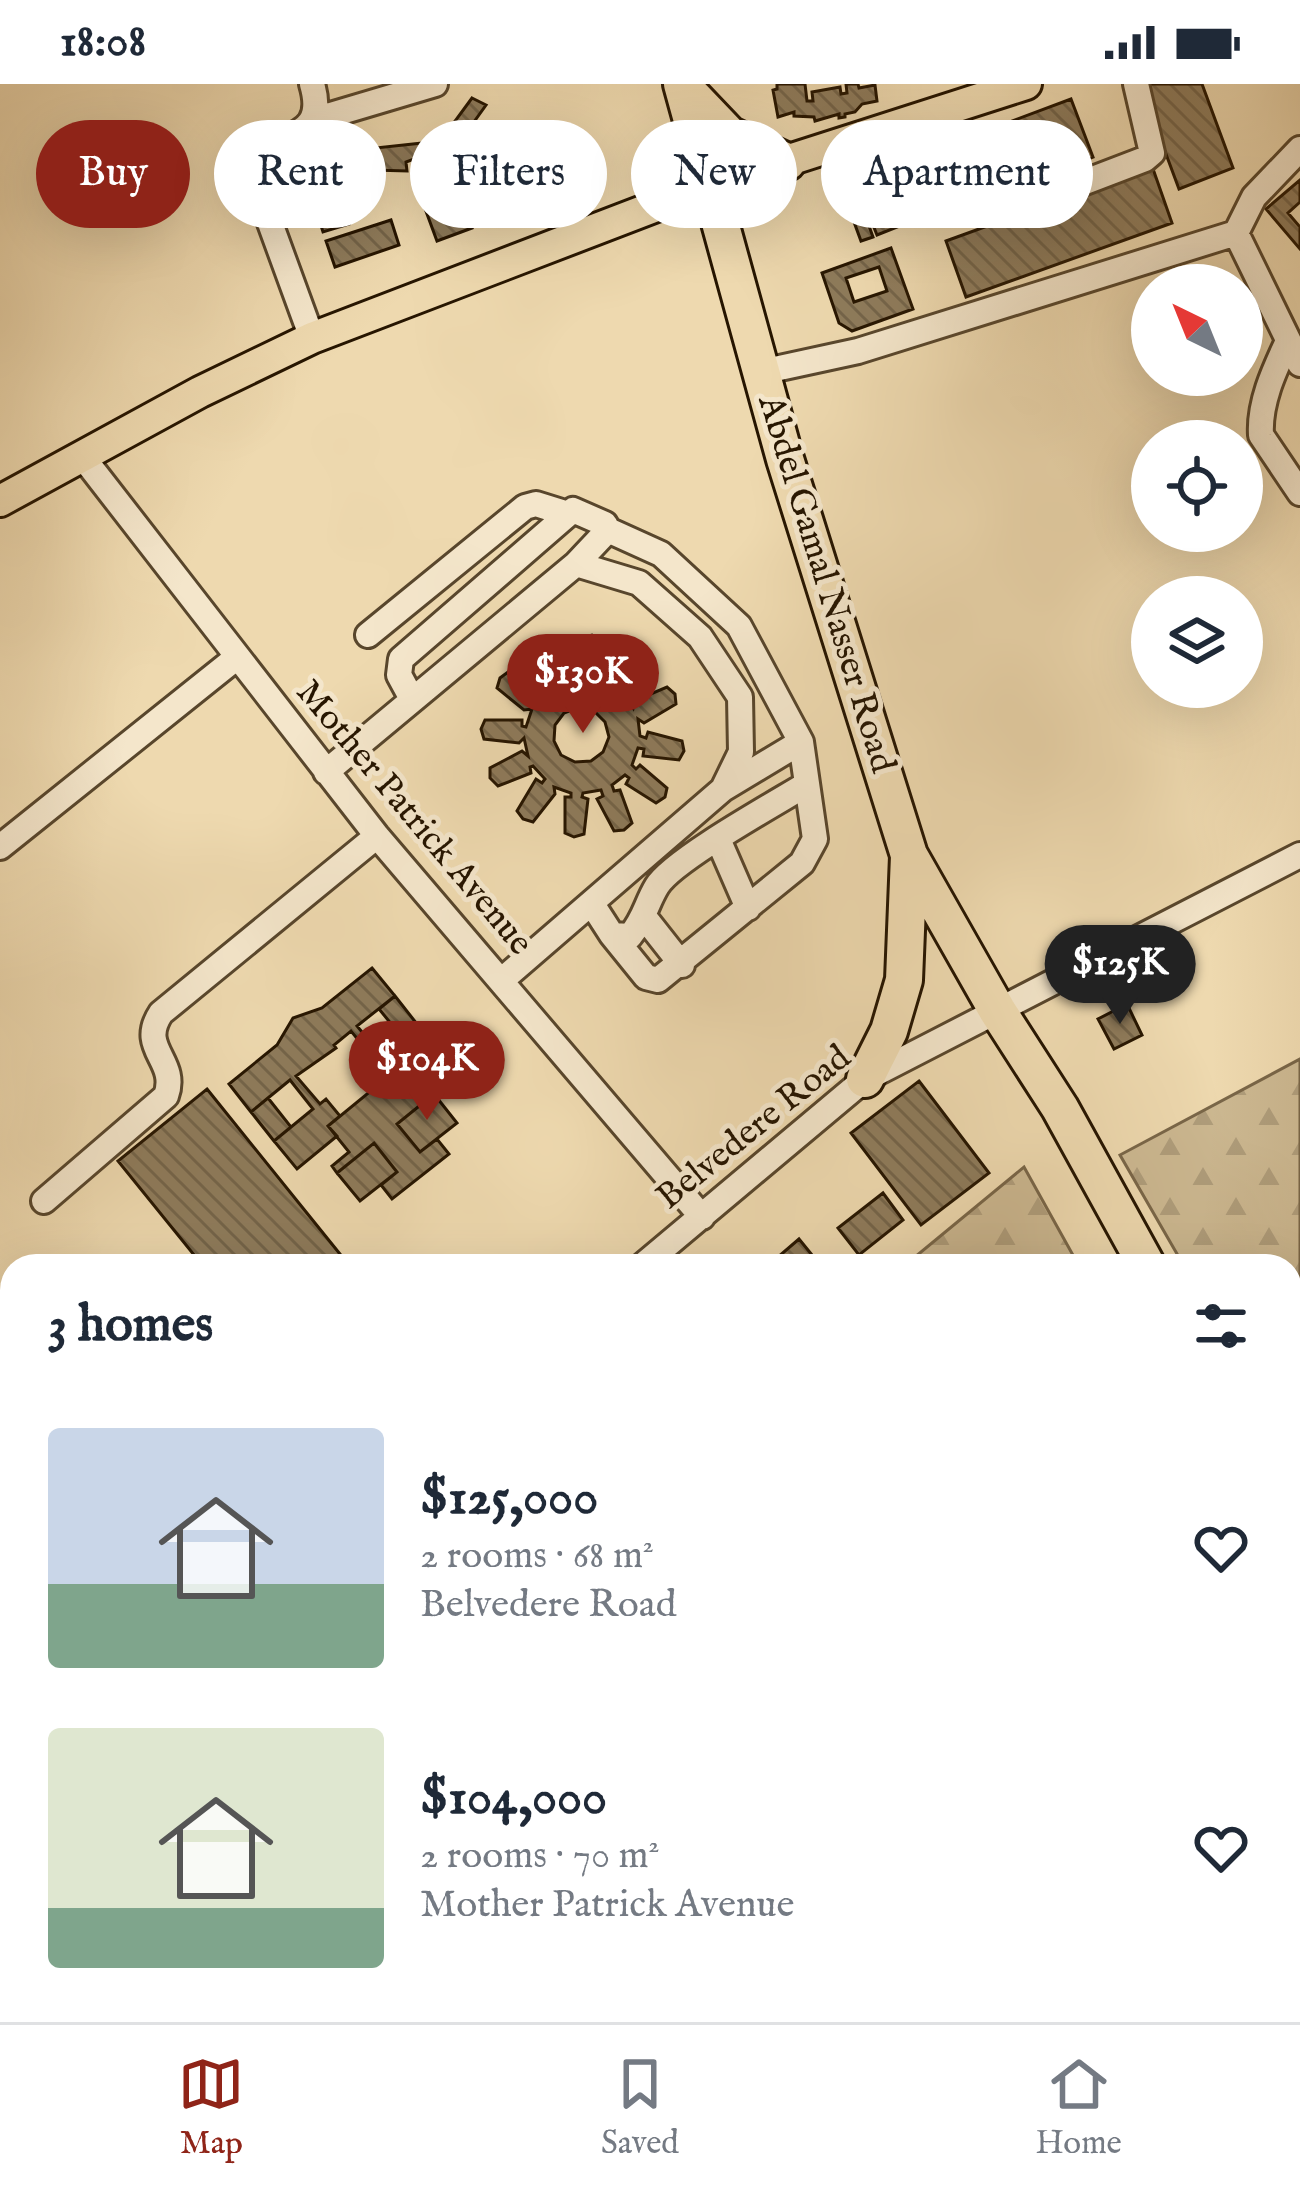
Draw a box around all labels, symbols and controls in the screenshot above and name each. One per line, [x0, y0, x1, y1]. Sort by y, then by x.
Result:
text: 18:08 [60, 14, 146, 71]
chip: Buy [36, 120, 190, 228]
chip: Rent [214, 120, 386, 228]
chip: Filters [410, 120, 607, 228]
chip: New [631, 120, 797, 228]
chip: Apartment [821, 120, 1093, 228]
north arrow [1131, 264, 1263, 396]
map controls [1131, 264, 1263, 708]
street label: Abdel Gamal Nasser Road [746, 389, 906, 779]
button: locate [1131, 420, 1263, 552]
button: layers [1131, 576, 1263, 708]
pin: $130K [499, 634, 667, 736]
text: $130K [534, 648, 632, 697]
street label: Mother Patrick Avenue [285, 671, 543, 965]
pin: $125K [1036, 925, 1204, 1027]
text: $125K [1072, 939, 1168, 988]
pin: $104K [343, 1021, 511, 1123]
text: $104K [376, 1035, 478, 1084]
street label: Belvedere Road [648, 1035, 861, 1220]
icon: filters [1188, 1293, 1254, 1359]
text: 3 homes [48, 1294, 213, 1359]
text: $125,000 [420, 1467, 598, 1532]
icon: home [144, 1476, 288, 1620]
icon: heart [1188, 1515, 1254, 1581]
text: 2 rooms · 68 m² [420, 1532, 654, 1581]
text: Belvedere Road [420, 1581, 676, 1630]
text: $104,000 [420, 1767, 607, 1832]
icon: home [144, 1776, 288, 1920]
icon: heart [1188, 1815, 1254, 1881]
text: 2 rooms · 70 m² [420, 1832, 660, 1881]
text: Mother Patrick Avenue [420, 1881, 794, 1930]
tab: Map [178, 2051, 244, 2165]
tab: Saved [601, 2051, 679, 2165]
tab: Home [1036, 2051, 1122, 2165]

